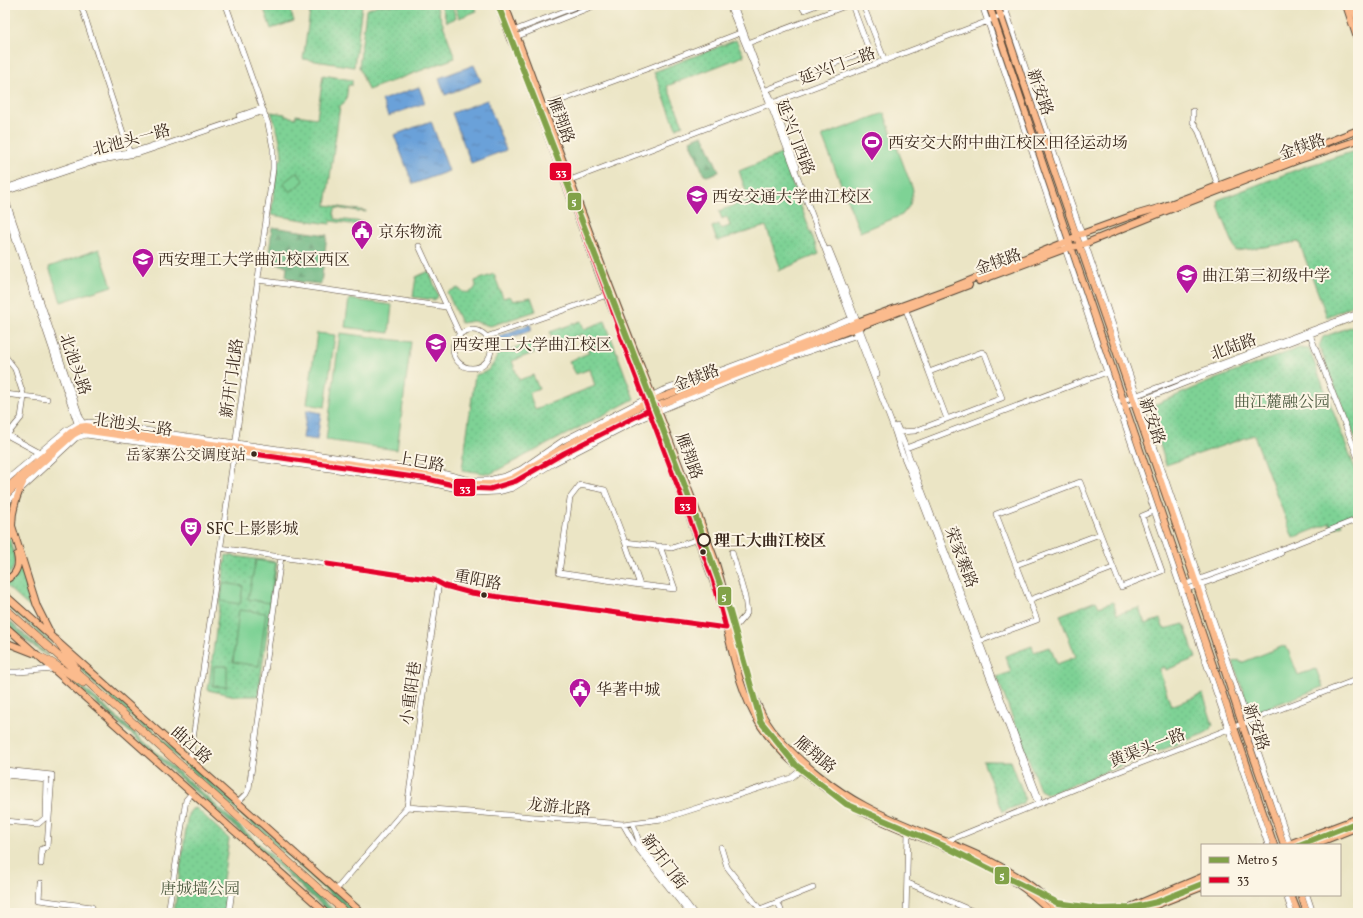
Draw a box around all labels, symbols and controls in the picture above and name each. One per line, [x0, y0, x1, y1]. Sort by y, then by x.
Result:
street label: 延兴门二路 [796, 43, 879, 91]
street label: 新安路 [1021, 66, 1057, 119]
street label: 雁翔路 [542, 94, 579, 147]
street label: 延兴门西路 [770, 96, 819, 179]
street label: 北池头一路 [90, 120, 173, 162]
sports icon: 西安交大附中曲江校区田径运动场 [859, 129, 885, 162]
street label: 金犊路 [1276, 130, 1329, 166]
place label: 西安交大附中曲江校区田径运动场 [888, 133, 1128, 155]
line badge: 33 [549, 162, 572, 181]
text: 33 [555, 166, 567, 181]
school or university icon: 西安交通大学曲江校区 [684, 183, 710, 216]
place label: 西安交通大学曲江校区 [712, 187, 872, 209]
line badge: 5 [567, 192, 582, 211]
text: 5 [571, 195, 577, 210]
public building icon: 京东物流 [349, 218, 375, 251]
place label: 京东物流 [378, 222, 442, 244]
street label: 金犊路 [972, 244, 1025, 281]
school or university icon: 西安理工大学曲江校区西区 [130, 246, 156, 279]
place label: 西安理工大学曲江校区西区 [158, 250, 350, 272]
school or university icon: 曲江第三初级中学 [1174, 262, 1200, 295]
place label: 曲江第三初级中学 [1202, 266, 1330, 288]
street label: 北陆路 [1207, 329, 1260, 366]
street label: 北池头路 [53, 331, 95, 398]
school or university icon: 西安理工大学曲江校区 [423, 331, 449, 364]
place label: 西安理工大学曲江校区 [452, 335, 612, 357]
street label: 新开门北路 [217, 337, 249, 419]
street label: 金犊路 [670, 360, 723, 398]
park label: 曲江麓融公园 [1234, 392, 1330, 414]
street label: 新安路 [1133, 395, 1169, 448]
street label: 北池头二路 [92, 410, 174, 442]
street label: 雁翔路 [670, 430, 707, 483]
place label: 岳家寨公交调度站 [126, 446, 246, 467]
street label: 上巳路 [395, 448, 446, 478]
marker: 岳家寨公交调度站 [249, 449, 259, 459]
line badge: 33 [453, 478, 476, 497]
text: 33 [459, 482, 471, 497]
line badge: 33 [674, 496, 697, 515]
text: 33 [679, 499, 691, 514]
theatre icon: SFC上影影城 [178, 515, 204, 548]
place label: SFC上影影城 [206, 519, 298, 541]
street label: 荣家寨路 [938, 524, 982, 592]
place label: 理工大曲江校区 [714, 531, 826, 553]
marker: 理工大曲江校区 [697, 533, 711, 547]
unlabelled marker [698, 547, 708, 557]
street label: 重阳路 [452, 566, 503, 596]
line badge: 5 [717, 586, 732, 606]
unlabelled marker [479, 590, 489, 600]
text: 5 [721, 590, 727, 605]
street label: 小重阳巷 [397, 660, 427, 727]
public building icon: 华著中城 [567, 676, 593, 709]
place label: 华著中城 [596, 680, 660, 702]
street label: 新安路 [1237, 701, 1273, 754]
street label: 曲江路 [165, 721, 216, 770]
street label: 黄渠头一路 [1106, 724, 1189, 773]
street label: 雁翔路 [789, 732, 840, 779]
street label: 龙游北路 [526, 794, 592, 822]
street label: 新开门街 [635, 830, 691, 894]
legend [1201, 844, 1341, 896]
text: Metro 5 [1237, 853, 1278, 869]
line badge: 5 [994, 866, 1010, 885]
text: 5 [999, 869, 1005, 884]
text: 33 [1237, 873, 1249, 889]
park label: 唐城墙公园 [160, 879, 240, 901]

